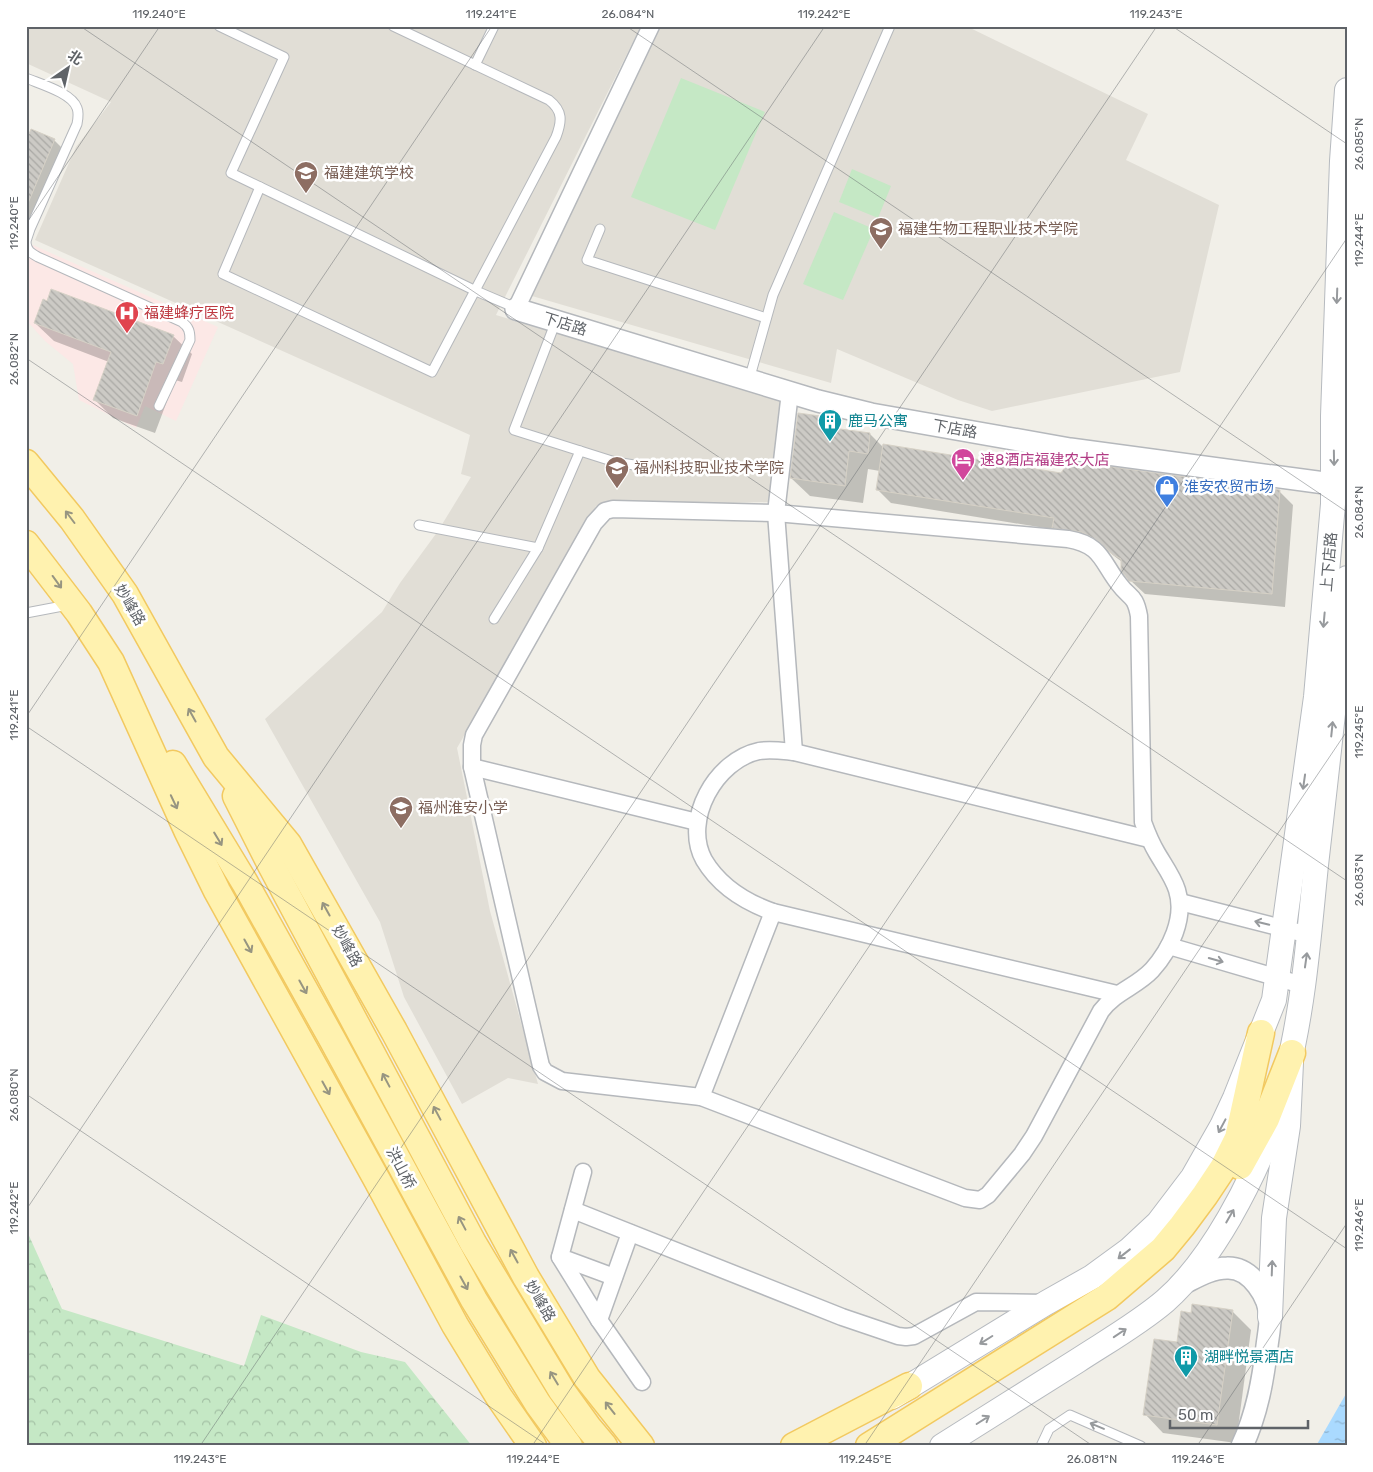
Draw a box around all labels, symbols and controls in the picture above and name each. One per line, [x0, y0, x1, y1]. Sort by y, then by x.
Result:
text: 119.240°E [132, 7, 186, 21]
text: 119.241°E [466, 7, 516, 21]
text: 26.084°N [602, 7, 654, 21]
text: 119.242°E [798, 7, 851, 21]
text: 119.243°E [1129, 7, 1183, 21]
north arrow [42, 42, 92, 92]
text: 北 [64, 47, 86, 69]
text: 26.085°N [1352, 118, 1366, 170]
school or university icon: 福建建筑学校 [293, 160, 319, 194]
place label: 福建建筑学校 [324, 164, 414, 182]
text: 119.240°E [7, 196, 21, 250]
text: 119.244°E [1352, 213, 1366, 267]
school or university icon: 福建生物工程职业技术学院 [868, 216, 894, 250]
place label: 福建生物工程职业技术学院 [898, 220, 1078, 238]
one-way arrow [1333, 288, 1342, 304]
hospital icon: 福建蜂疗医院 [114, 300, 140, 334]
place label: 福建蜂疗医院 [144, 304, 234, 322]
street label: 下店路 [541, 309, 589, 339]
text: 26.082°N [7, 333, 21, 385]
building icon: 鹿马公寓 [817, 408, 843, 442]
place label: 鹿马公寓 [848, 412, 908, 430]
street label: 下店路 [931, 416, 979, 442]
hotel icon: 速8酒店福建农大店 [950, 447, 976, 481]
one-way arrow [1329, 450, 1339, 466]
place label: 速8酒店福建农大店 [980, 451, 1110, 469]
school or university icon: 福州科技职业技术学院 [604, 455, 630, 489]
place label: 福州科技职业技术学院 [634, 459, 784, 477]
shop icon: 淮安农贸市场 [1154, 474, 1180, 508]
place label: 淮安农贸市场 [1184, 478, 1274, 496]
text: 26.084°N [1352, 486, 1366, 538]
one-way arrow [65, 511, 76, 524]
street label: 上下店路 [1317, 531, 1341, 593]
one-way arrow [51, 575, 62, 588]
street label: 妙峰路 [111, 581, 149, 629]
one-way arrow [1319, 612, 1328, 628]
text: 119.241°E [7, 690, 21, 740]
text: 119.245°E [1352, 705, 1366, 759]
one-way arrow [187, 708, 196, 723]
one-way arrow [1327, 721, 1337, 737]
one-way arrow [1299, 773, 1309, 789]
one-way arrow [169, 794, 179, 809]
school or university icon: 福州淮安小学 [388, 795, 414, 829]
place label: 福州淮安小学 [418, 799, 508, 817]
one-way arrow [213, 831, 223, 845]
text: 26.083°N [1352, 854, 1366, 906]
one-way arrow [321, 902, 330, 917]
one-way arrow [1254, 918, 1270, 927]
street label: 妙峰路 [328, 922, 366, 970]
one-way arrow [243, 939, 253, 954]
one-way arrow [1301, 952, 1311, 968]
one-way arrow [1207, 955, 1223, 965]
one-way arrow [298, 979, 308, 994]
text: 26.080°N [7, 1069, 21, 1122]
one-way arrow [381, 1073, 391, 1088]
one-way arrow [322, 1081, 332, 1095]
one-way arrow [432, 1106, 442, 1121]
one-way arrow [1217, 1118, 1226, 1133]
street label: 洪山桥 [382, 1144, 420, 1192]
text: 119.242°E [7, 1182, 21, 1235]
text: 119.246°E [1352, 1198, 1366, 1252]
one-way arrow [1225, 1209, 1235, 1223]
one-way arrow [457, 1217, 467, 1231]
one-way arrow [509, 1249, 519, 1264]
one-way arrow [1118, 1249, 1131, 1260]
one-way arrow [1267, 1261, 1276, 1277]
one-way arrow [460, 1276, 470, 1290]
street label: 妙峰路 [521, 1277, 559, 1325]
one-way arrow [1113, 1328, 1127, 1338]
one-way arrow [980, 1335, 994, 1345]
building icon: 湖畔悦景酒店 [1173, 1344, 1199, 1378]
place label: 湖畔悦景酒店 [1204, 1348, 1294, 1366]
one-way arrow [549, 1372, 559, 1386]
scale bar [1170, 1397, 1308, 1429]
one-way arrow [605, 1402, 616, 1415]
text: 50 m [1178, 1406, 1213, 1424]
one-way arrow [976, 1415, 990, 1425]
one-way arrow [1090, 1421, 1105, 1431]
text: 119.243°E [173, 1452, 227, 1466]
text: 119.244°E [506, 1452, 560, 1466]
text: 119.245°E [838, 1452, 892, 1466]
text: 26.081°N [1067, 1452, 1117, 1466]
text: 119.246°E [1171, 1452, 1225, 1466]

